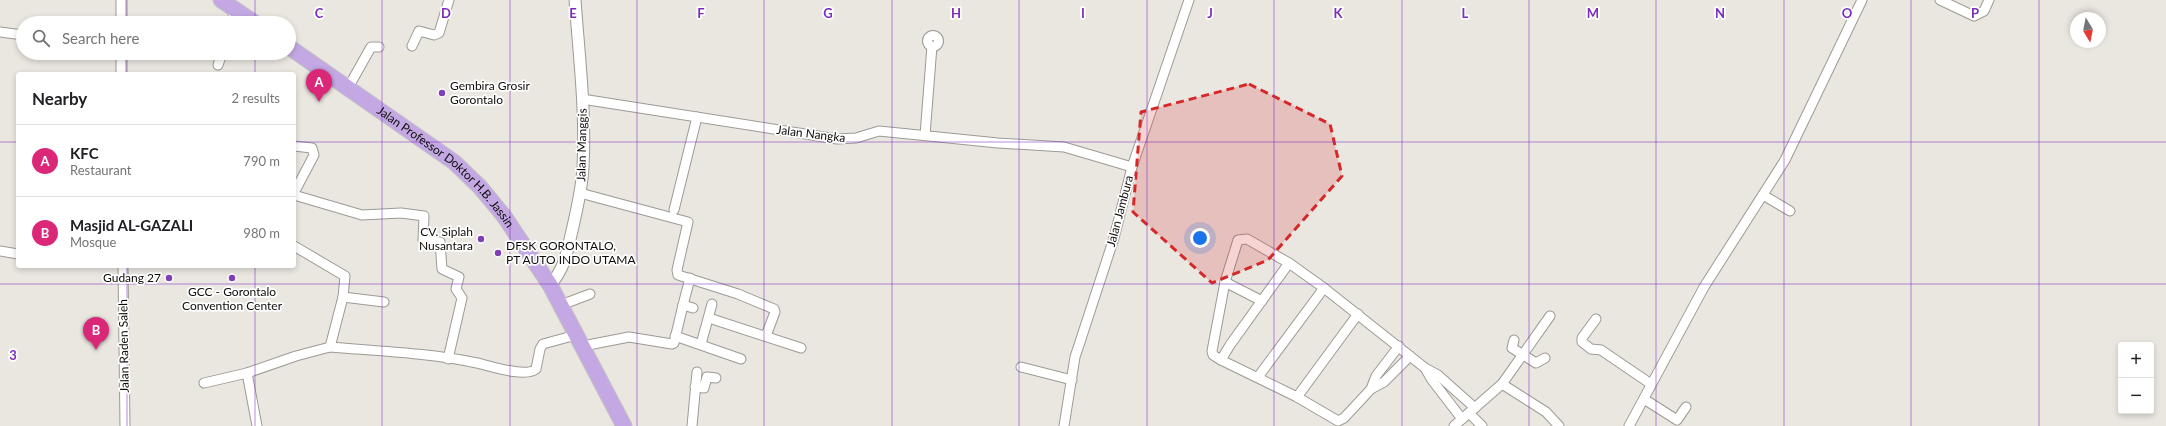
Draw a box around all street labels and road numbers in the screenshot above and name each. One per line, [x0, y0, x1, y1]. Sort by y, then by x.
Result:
street label: Jalan Professor Doktor H.B. Jassin [374, 103, 518, 230]
street label: Jalan Manggis [573, 108, 590, 182]
street label: Jalan Nangka [776, 122, 846, 145]
street label: Jalan Jambura [1103, 173, 1136, 248]
street label: Jalan Raden Saleh [115, 299, 132, 393]

